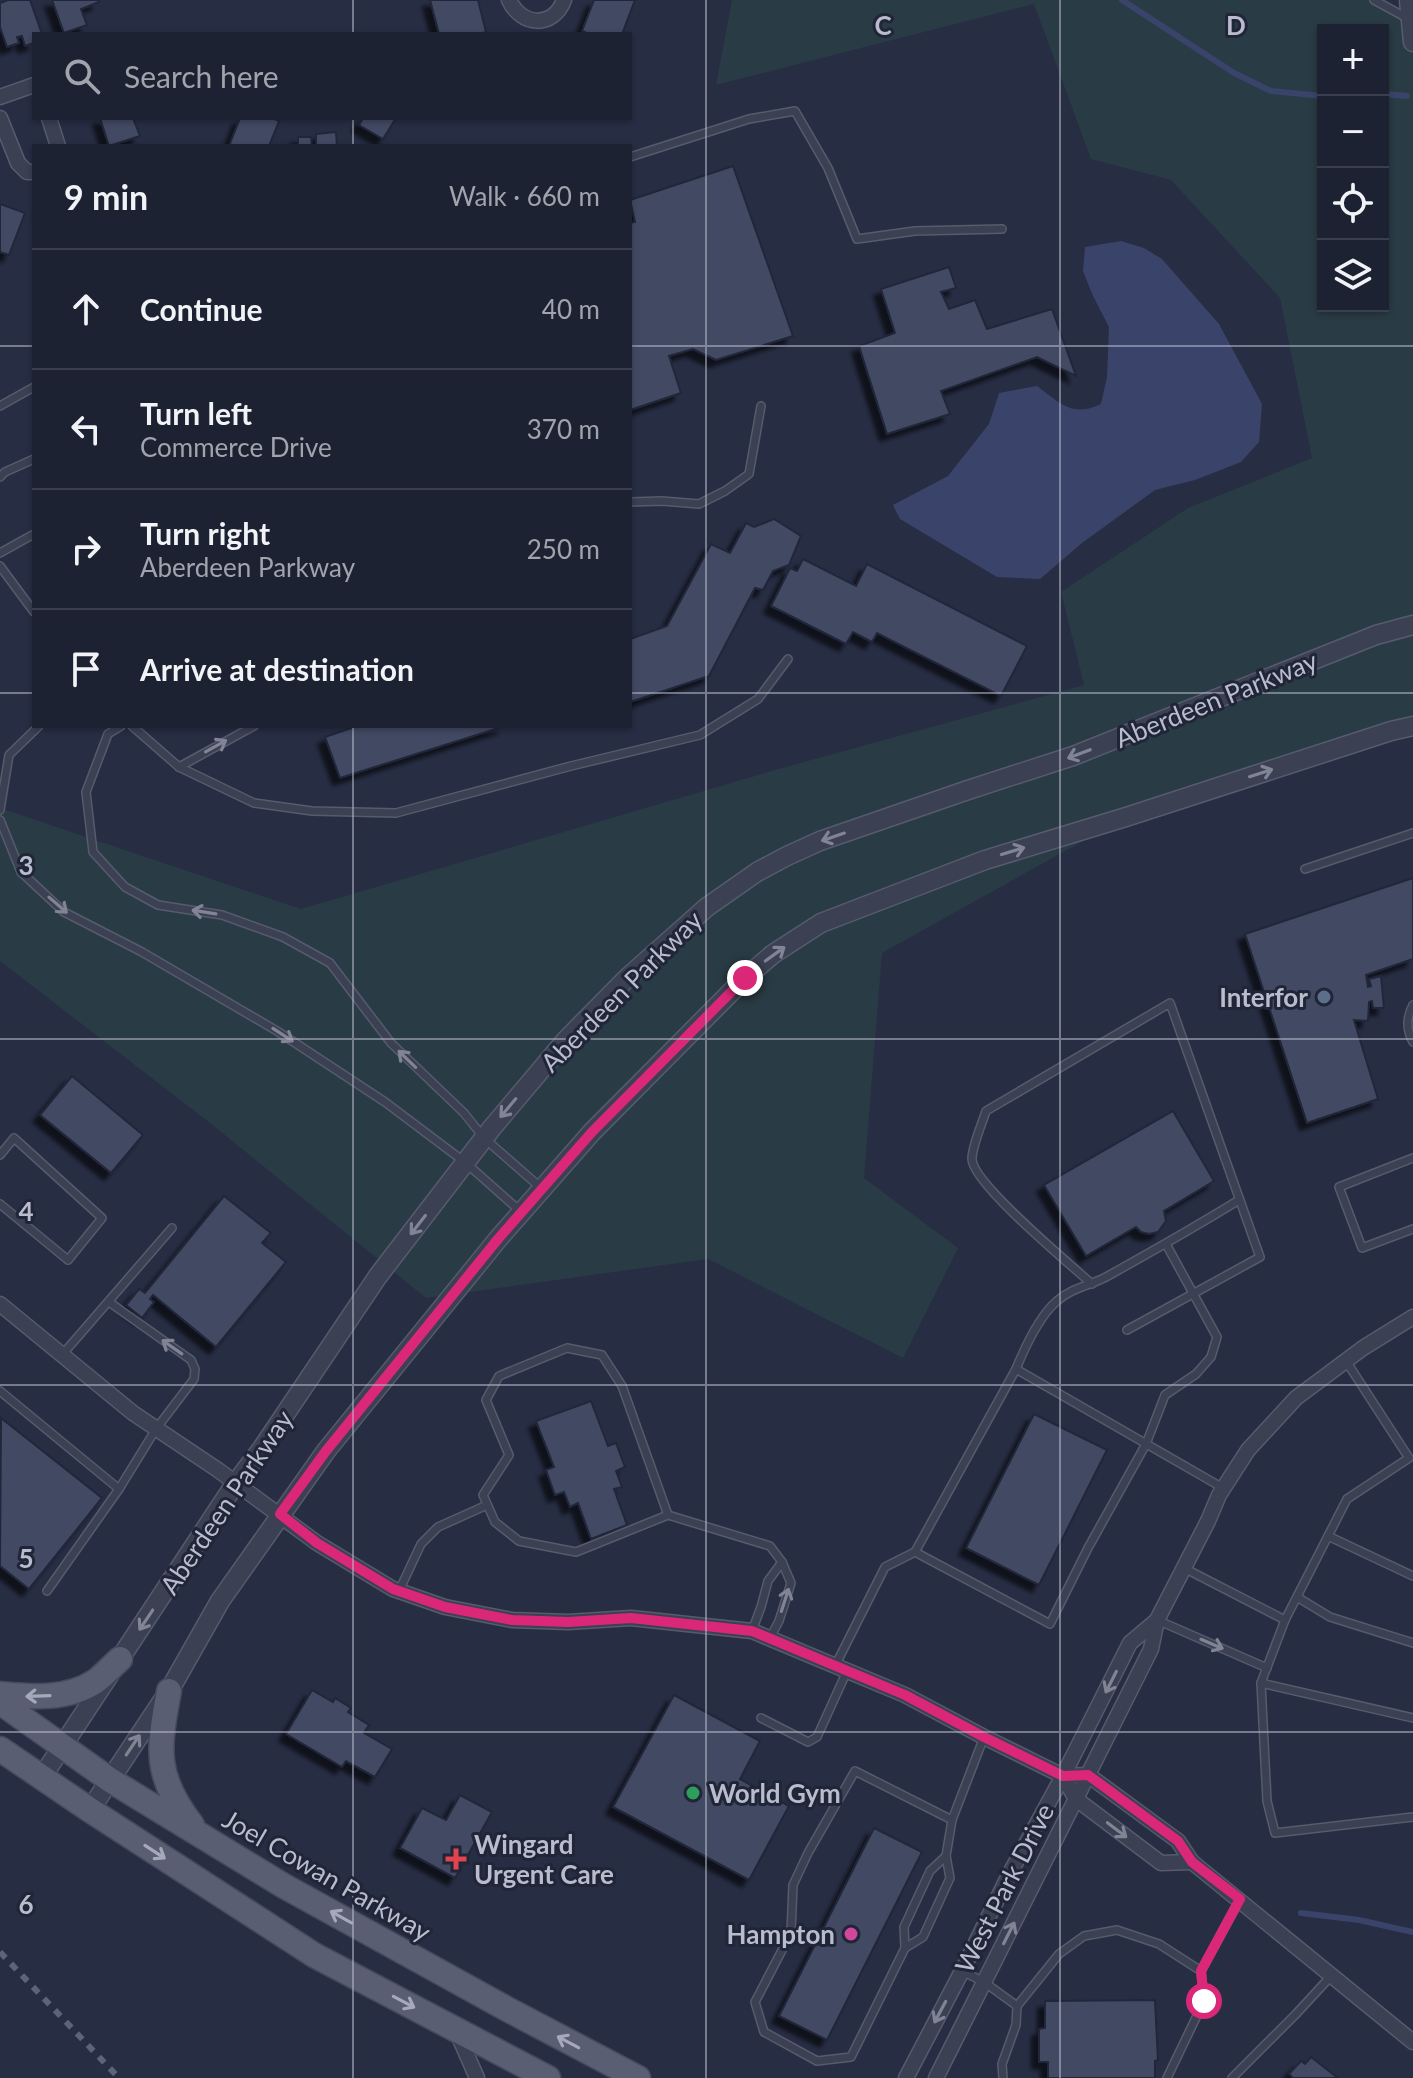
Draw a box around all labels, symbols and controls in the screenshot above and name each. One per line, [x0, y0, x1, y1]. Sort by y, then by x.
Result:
text: C [874, 9, 892, 41]
text: D [1226, 9, 1246, 41]
map controls [1317, 24, 1389, 312]
button: + [1317, 24, 1389, 96]
search box [32, 32, 632, 120]
icon: search [60, 54, 104, 98]
text: Search here [124, 58, 279, 94]
button: − [1317, 96, 1389, 168]
button: locate [1317, 168, 1389, 240]
text: 9 min [64, 176, 148, 217]
text: Walk · 660 m [449, 180, 600, 212]
button: layers [1317, 240, 1389, 312]
icon: ahead [64, 287, 108, 331]
text: Continue [140, 291, 263, 327]
text: 40 m [542, 293, 600, 325]
text: Turn left [140, 395, 252, 431]
icon: left [64, 407, 108, 451]
text: 370 m [527, 413, 600, 445]
text: Commerce Drive [140, 431, 332, 463]
text: Turn right [140, 515, 270, 551]
icon: right [64, 527, 108, 571]
text: 250 m [527, 533, 600, 565]
text: Aberdeen Parkway [140, 551, 355, 583]
street label: Aberdeen Parkway [1110, 644, 1322, 754]
icon: arrive [64, 647, 108, 691]
text: Arrive at destination [140, 651, 414, 687]
one-way arrow [204, 738, 228, 754]
one-way arrow [1067, 748, 1092, 762]
one-way arrow [1248, 765, 1273, 780]
one-way arrow [821, 830, 846, 845]
one-way arrow [999, 843, 1025, 858]
text: 3 [18, 849, 34, 881]
one-way arrow [47, 896, 67, 914]
street label: Aberdeen Parkway [534, 903, 709, 1078]
one-way arrow [192, 904, 217, 919]
one-way arrow [764, 945, 786, 962]
route end [727, 960, 763, 996]
place label: Interfor [1219, 981, 1308, 1013]
marker: Interfor [1315, 988, 1333, 1006]
one-way arrow [271, 1027, 293, 1044]
one-way arrow [398, 1050, 418, 1068]
one-way arrow [499, 1097, 517, 1118]
text: 4 [18, 1195, 34, 1227]
one-way arrow [410, 1214, 427, 1235]
one-way arrow [162, 1339, 183, 1356]
street label: Aberdeen Parkway [153, 1403, 300, 1600]
text: 5 [18, 1542, 34, 1574]
one-way arrow [779, 1588, 794, 1613]
one-way arrow [138, 1608, 154, 1630]
one-way arrow [1199, 1638, 1224, 1653]
one-way arrow [1102, 1669, 1118, 1693]
one-way arrow [25, 1688, 52, 1703]
one-way arrow [125, 1735, 141, 1757]
place label: World Gym [709, 1777, 841, 1809]
marker: World Gym [684, 1784, 702, 1802]
street label: West Park Drive [948, 1798, 1060, 1978]
street label: Joel Cowan Parkway [217, 1802, 437, 1948]
one-way arrow [1105, 1822, 1127, 1839]
place label: Wingard Urgent Care [474, 1828, 614, 1890]
one-way arrow [143, 1845, 166, 1861]
marker: Wingard Urgent Care [445, 1848, 467, 1870]
text: 6 [18, 1888, 34, 1920]
one-way arrow [329, 1909, 353, 1924]
place label: Hampton [727, 1918, 835, 1950]
one-way arrow [1001, 1922, 1017, 1946]
marker: Hampton [842, 1925, 860, 1943]
route start [1186, 1983, 1222, 2019]
one-way arrow [392, 1995, 416, 2011]
one-way arrow [932, 2000, 948, 2024]
one-way arrow [557, 2034, 581, 2050]

